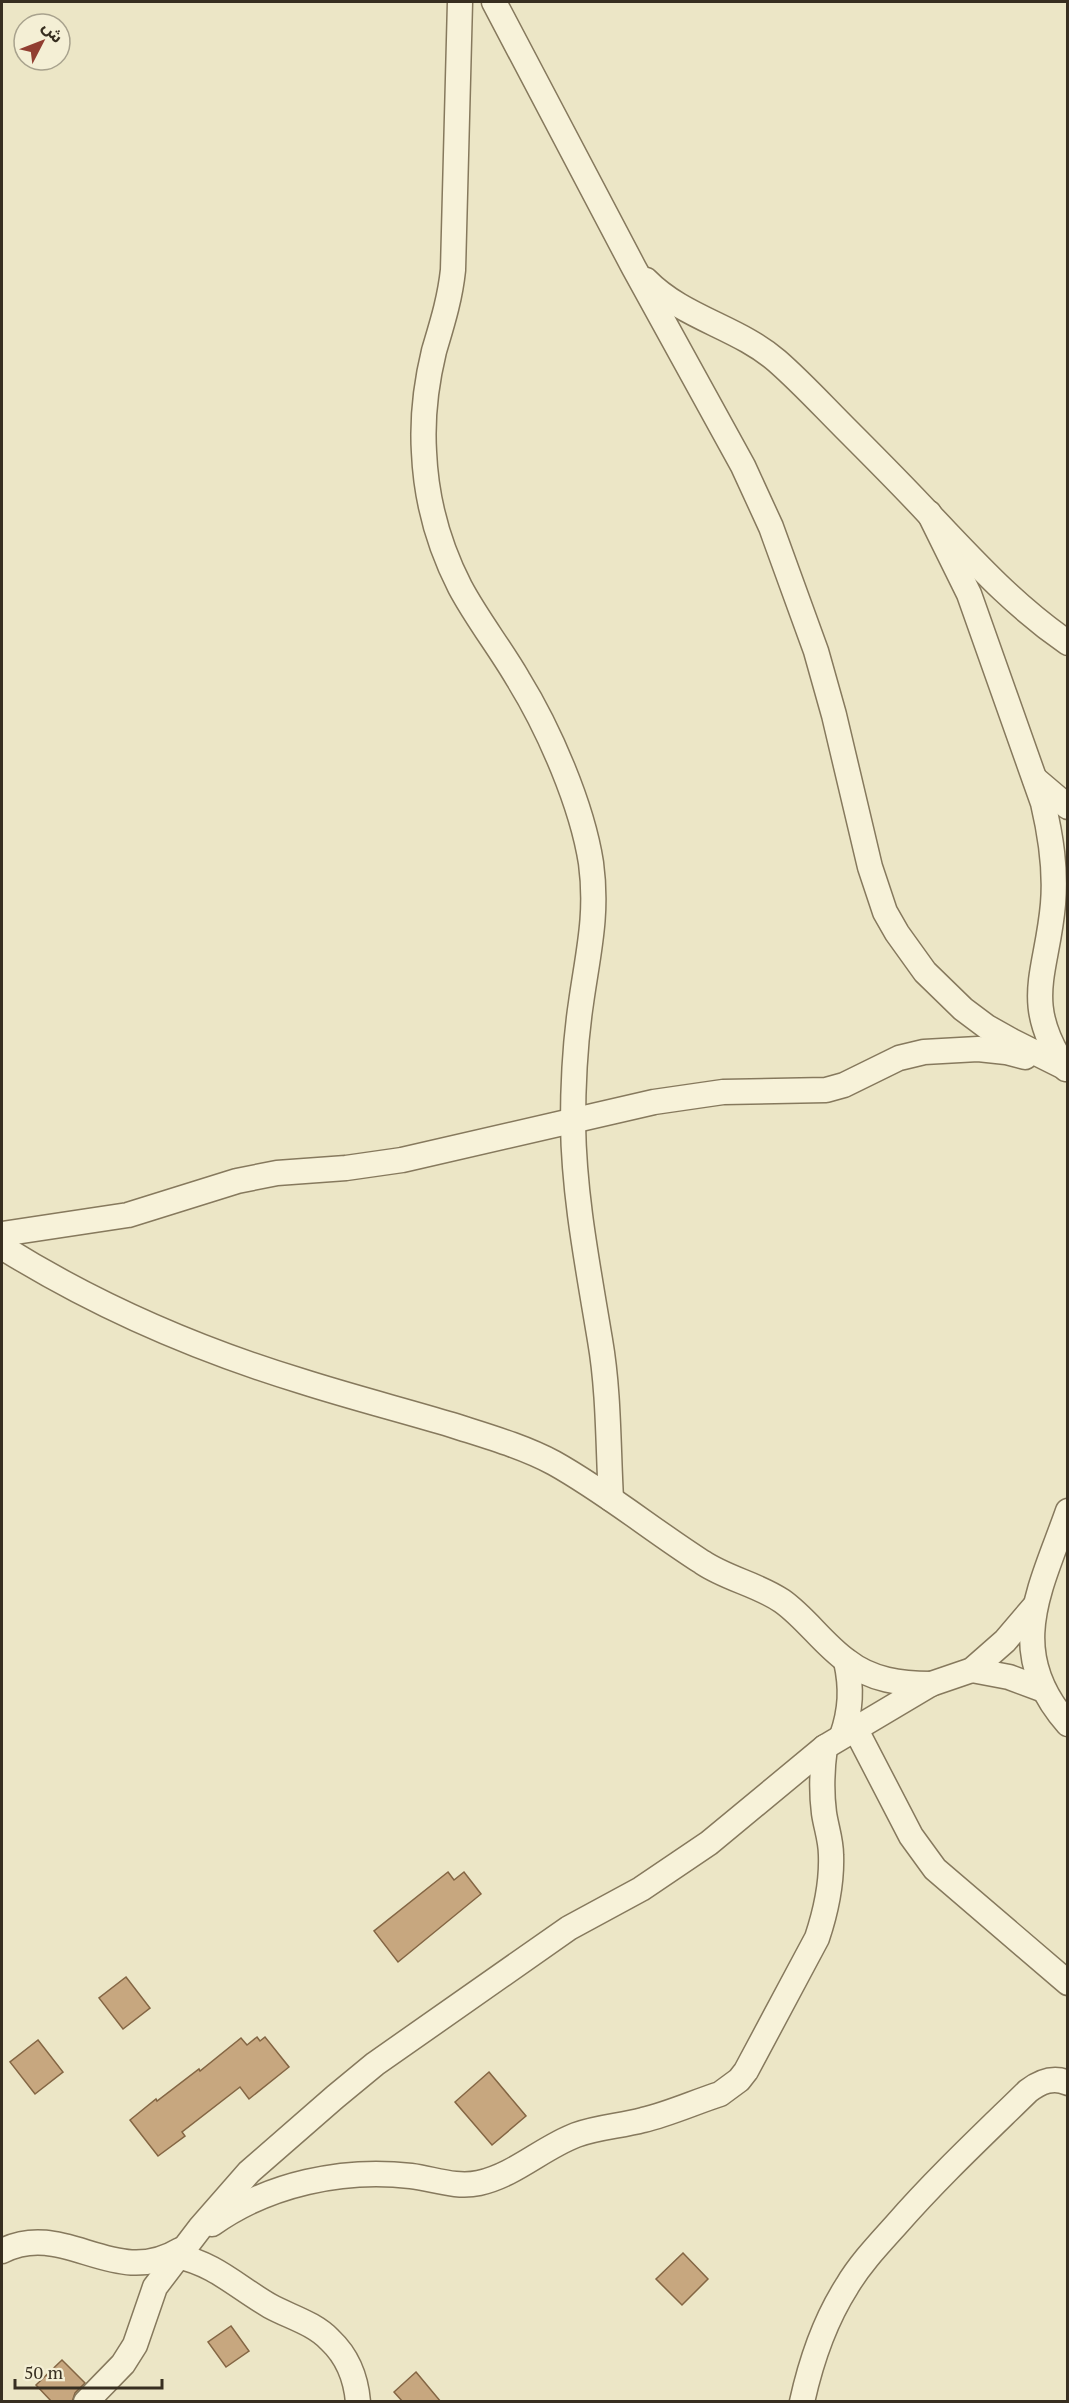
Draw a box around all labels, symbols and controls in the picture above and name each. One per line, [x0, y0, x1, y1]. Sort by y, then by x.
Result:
north arrow [12, 12, 72, 72]
text: ش [38, 16, 69, 48]
scale bar [15, 2352, 162, 2390]
text: 50 m [24, 2360, 64, 2384]

